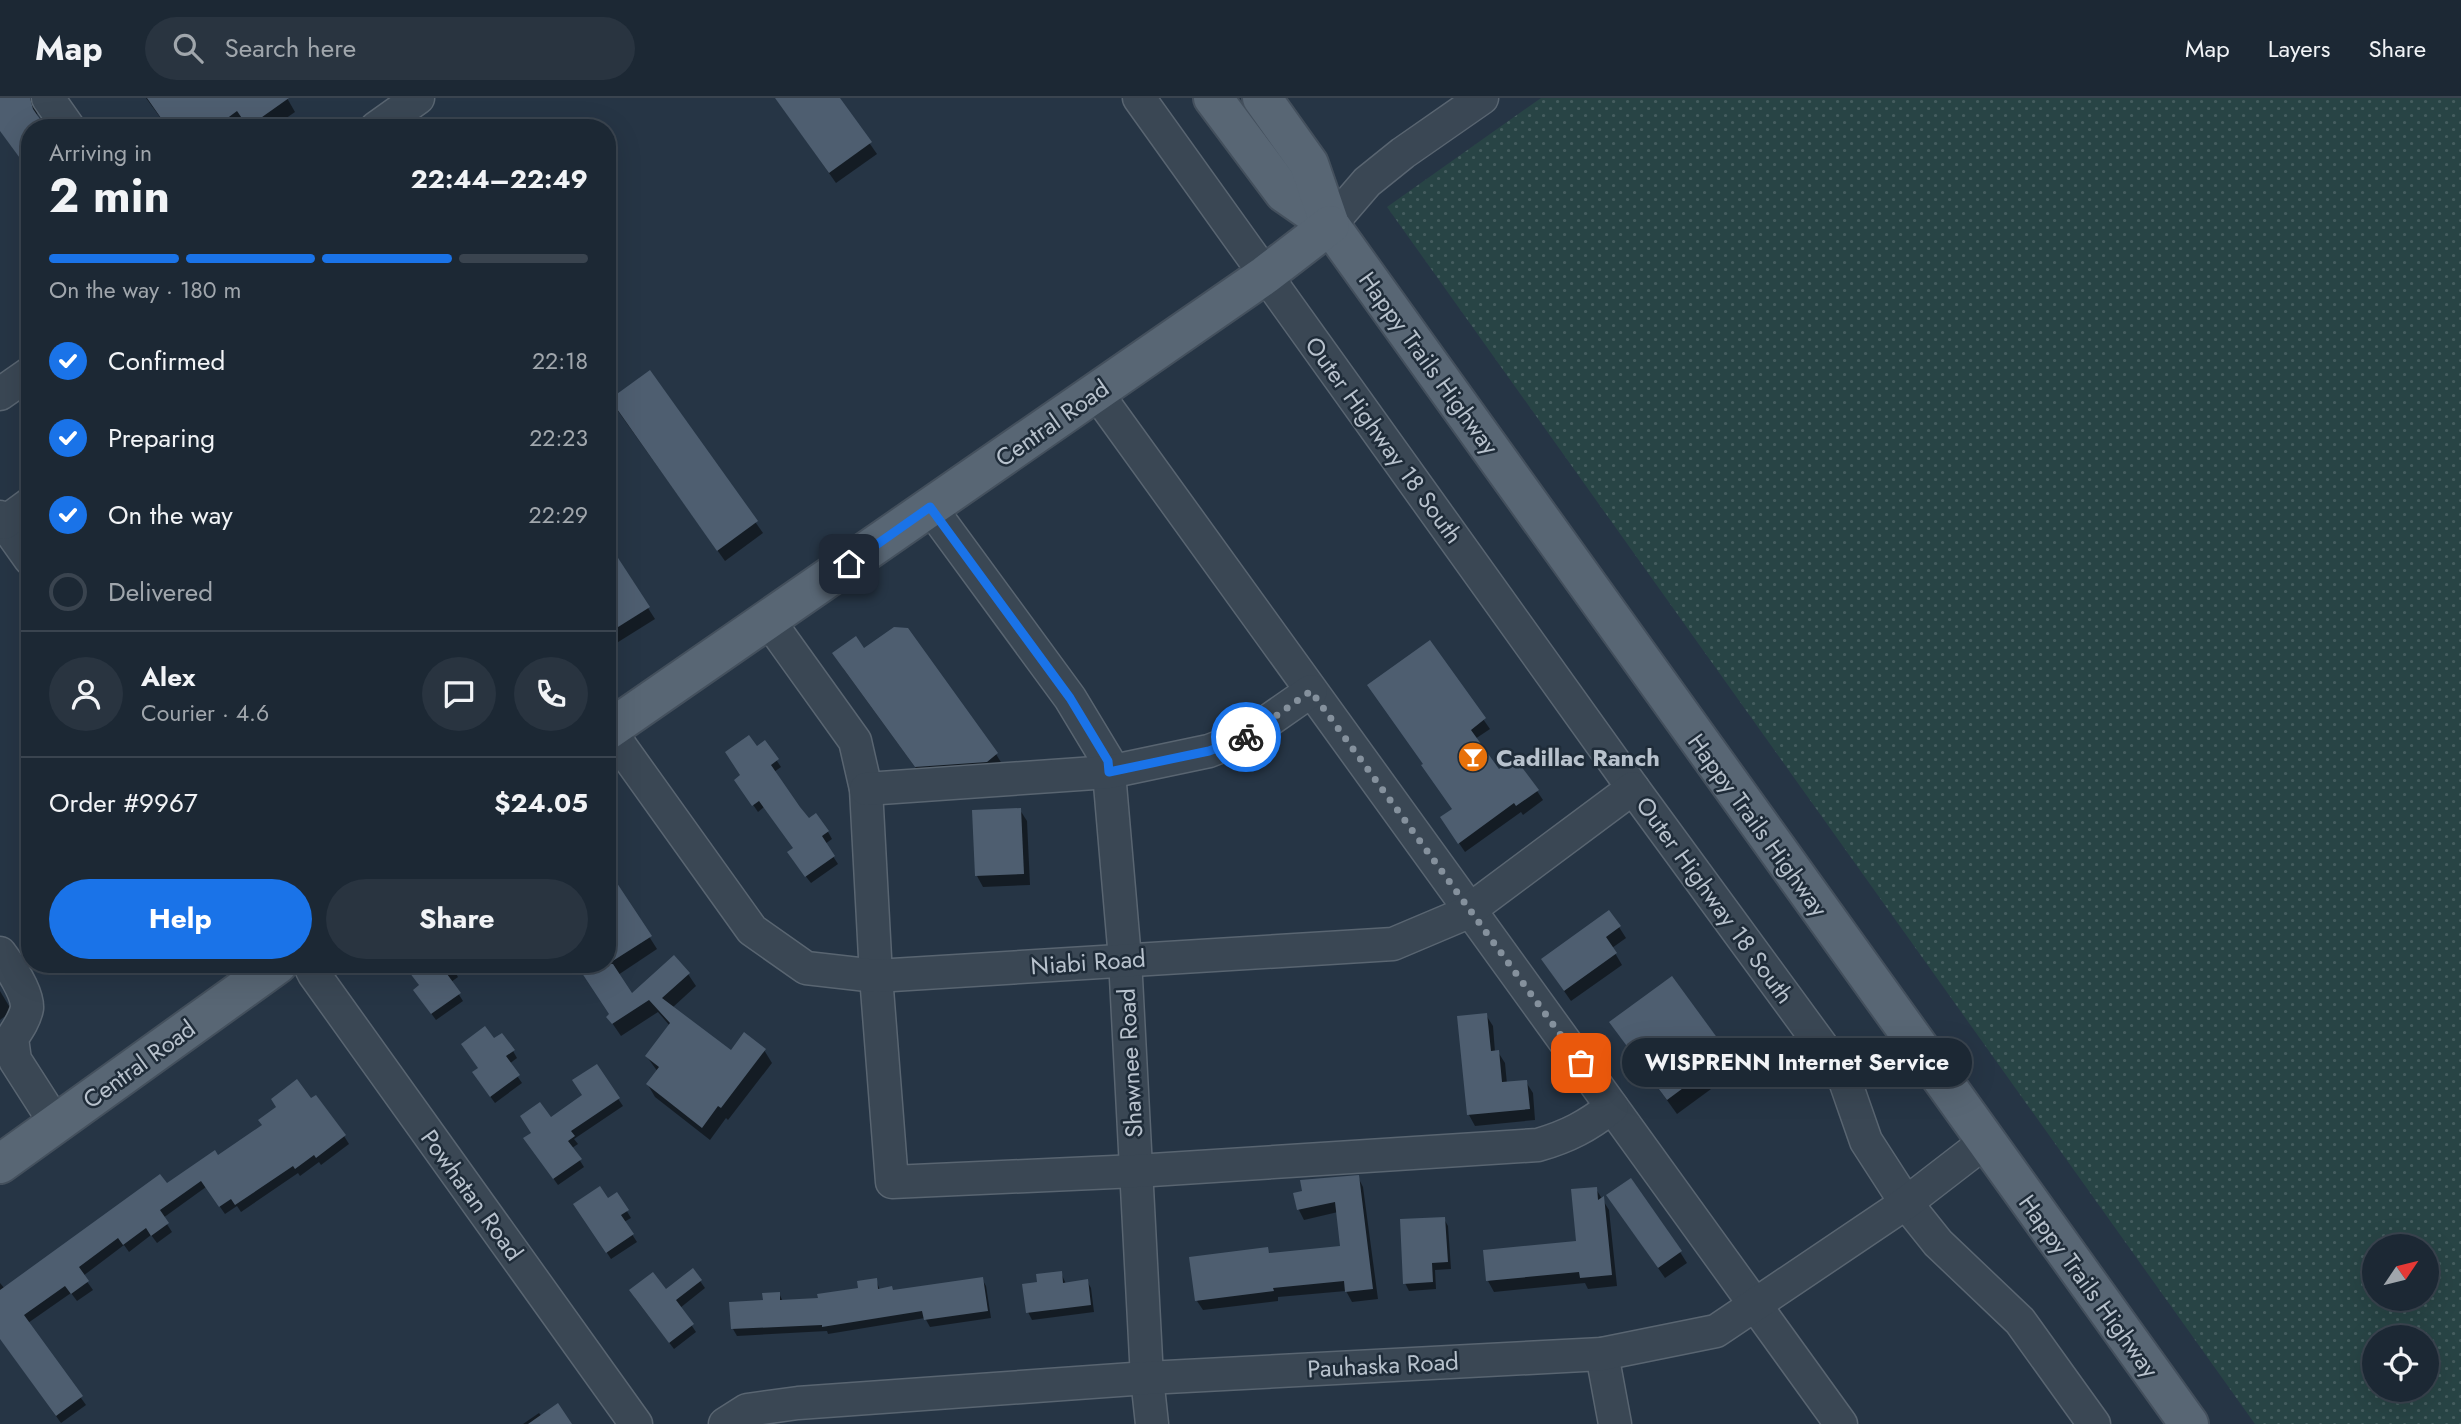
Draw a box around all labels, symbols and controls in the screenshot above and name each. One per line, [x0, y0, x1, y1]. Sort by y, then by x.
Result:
search box [145, 17, 635, 80]
text: Map [35, 25, 103, 72]
icon: search [169, 29, 207, 67]
text: Search here [225, 29, 356, 67]
text: Map [2185, 31, 2230, 66]
text: Layers [2268, 31, 2330, 66]
text: Share [2368, 31, 2426, 66]
text: Arriving in [49, 136, 152, 170]
text: 22:44–22:49 [411, 160, 588, 198]
text: 2 min [49, 163, 170, 229]
street label: Happy Trails Highway [1350, 264, 1508, 462]
text: On the way · 180 m [49, 273, 241, 307]
street label: Outer Highway 18 South [1297, 329, 1471, 551]
icon: check [49, 342, 87, 380]
text: Confirmed [108, 342, 225, 380]
text: 22:18 [532, 344, 588, 378]
street label: Central Road [988, 371, 1116, 475]
icon: check [49, 419, 87, 457]
text: Preparing [108, 419, 215, 457]
text: 22:23 [529, 421, 588, 455]
icon: check [49, 496, 87, 534]
text: On the way [108, 496, 233, 534]
text: 22:29 [529, 498, 588, 532]
pin [819, 534, 879, 594]
icon: home [830, 545, 868, 583]
text: Delivered [108, 573, 213, 611]
button: person [49, 657, 123, 731]
button: chat [422, 657, 496, 731]
button: phone [514, 657, 588, 731]
text: Alex [141, 658, 195, 696]
text: Courier · 4.6 [141, 696, 269, 730]
courier [1211, 702, 1281, 772]
icon: bike [1227, 718, 1265, 756]
street label: Happy Trails Highway [1679, 726, 1837, 924]
bar icon: Cadillac Ranch [1456, 740, 1490, 774]
place label: Cadillac Ranch [1496, 740, 1660, 775]
text: Order #9967 [49, 784, 198, 822]
text: $24.05 [494, 784, 588, 822]
street label: Outer Highway 18 South [1628, 789, 1802, 1011]
button: Help [49, 879, 312, 959]
button: Share [326, 879, 588, 959]
street label: Niabi Road [1029, 941, 1147, 983]
street label: Shawnee Road [1109, 987, 1151, 1139]
street label: Central Road [76, 1011, 202, 1117]
pin [1551, 1033, 1611, 1093]
callout: WISPRENN Internet Service [1623, 1038, 1973, 1088]
icon: bag [1562, 1044, 1600, 1082]
text: WISPRENN Internet Service [1645, 1045, 1949, 1079]
street label: Powhatan Road [412, 1122, 532, 1268]
street label: Happy Trails Highway [2010, 1187, 2168, 1385]
north arrow [2362, 1234, 2440, 1311]
map controls [2362, 1234, 2439, 1402]
button: locate [2362, 1325, 2439, 1402]
street label: Pauhaska Road [1306, 1344, 1460, 1386]

